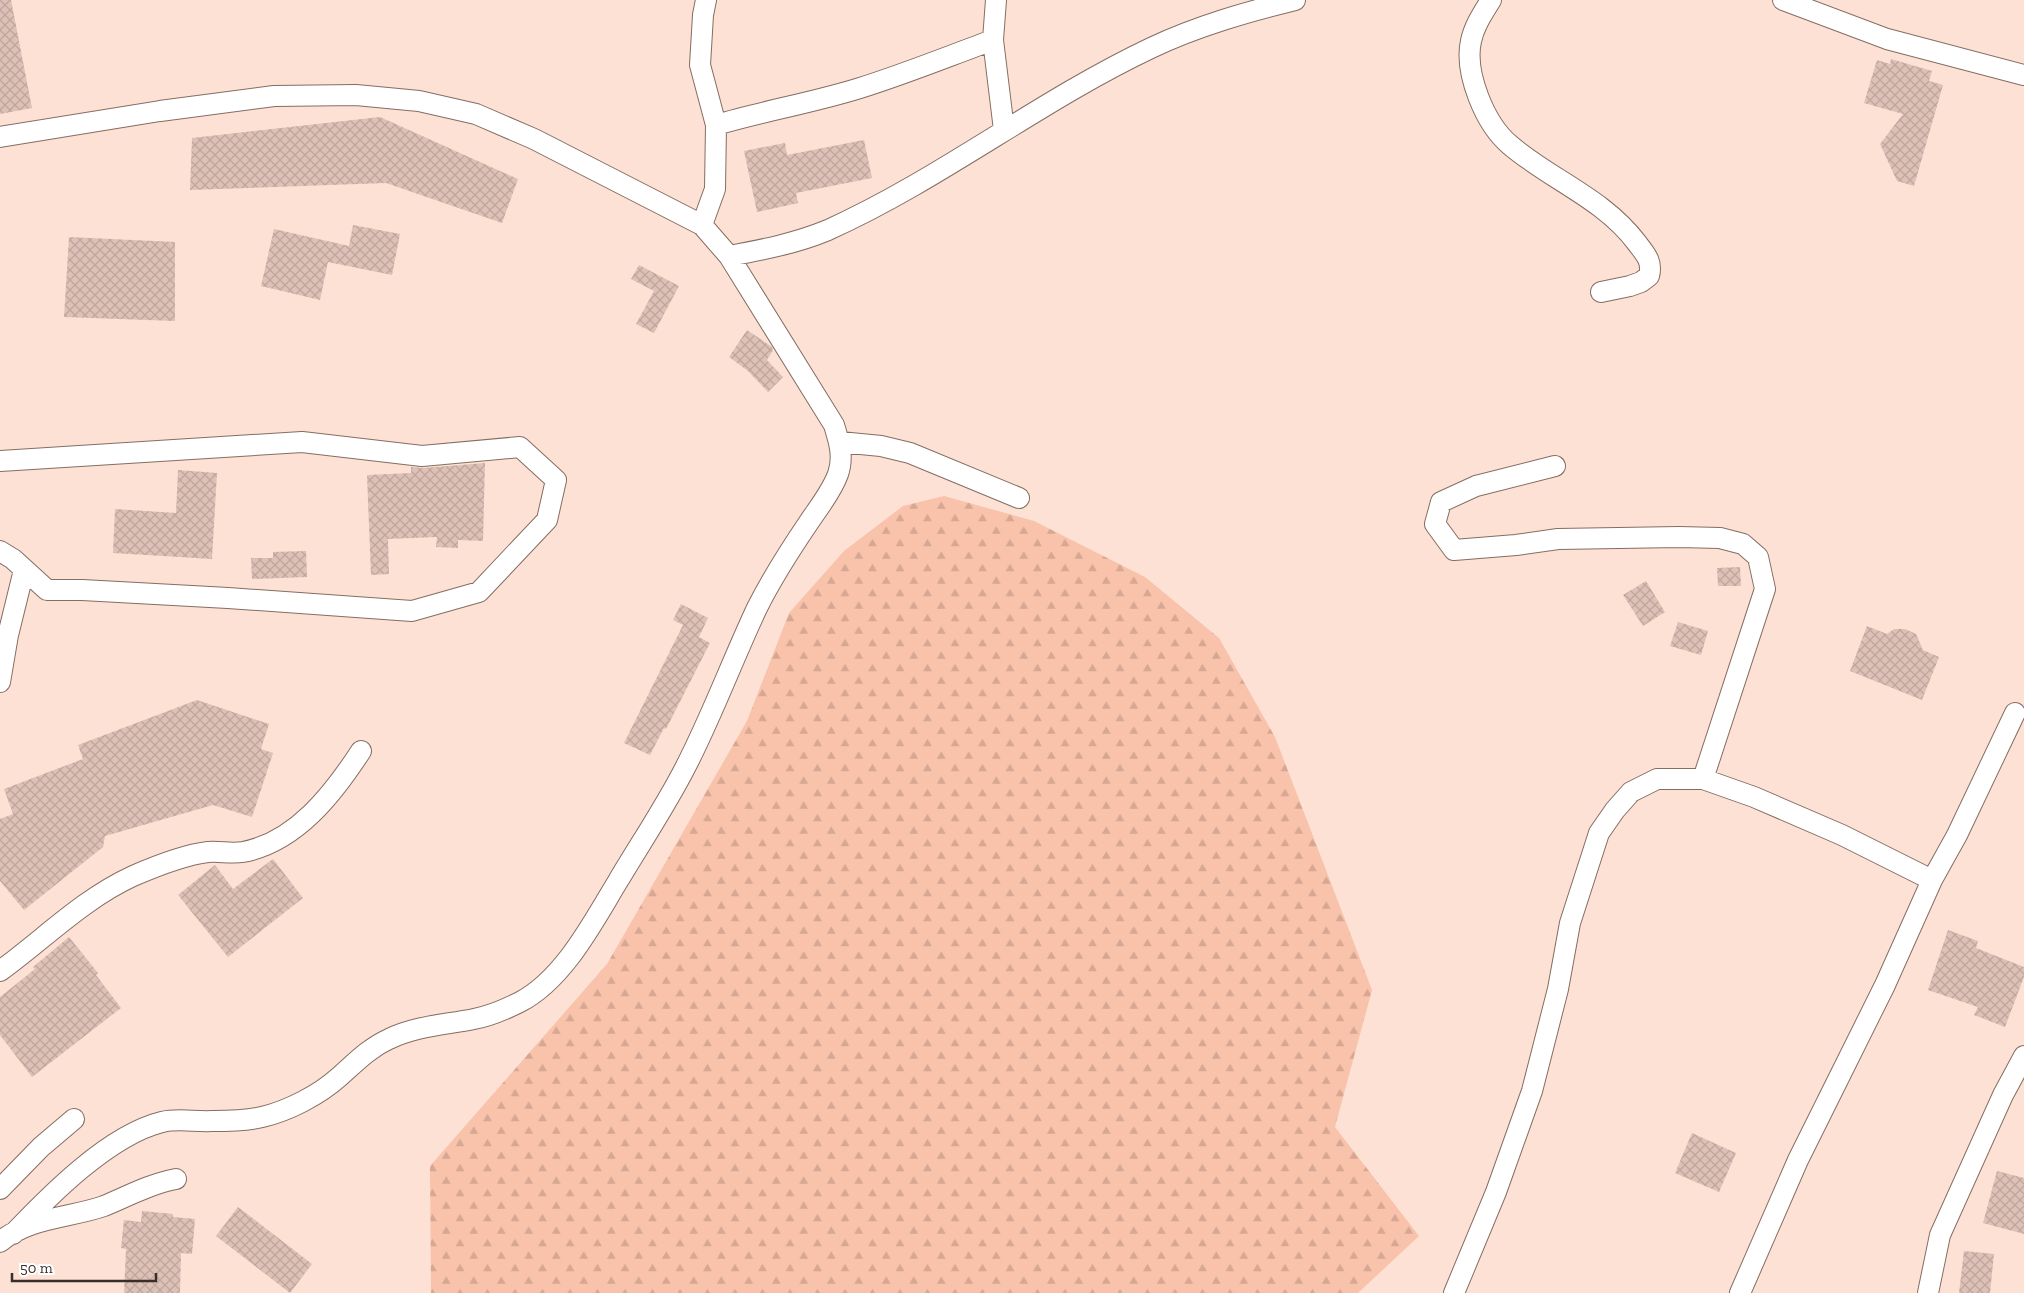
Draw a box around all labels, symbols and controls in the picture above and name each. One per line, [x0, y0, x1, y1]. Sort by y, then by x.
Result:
scale bar [12, 1250, 156, 1282]
text: 50 m [20, 1259, 53, 1277]

